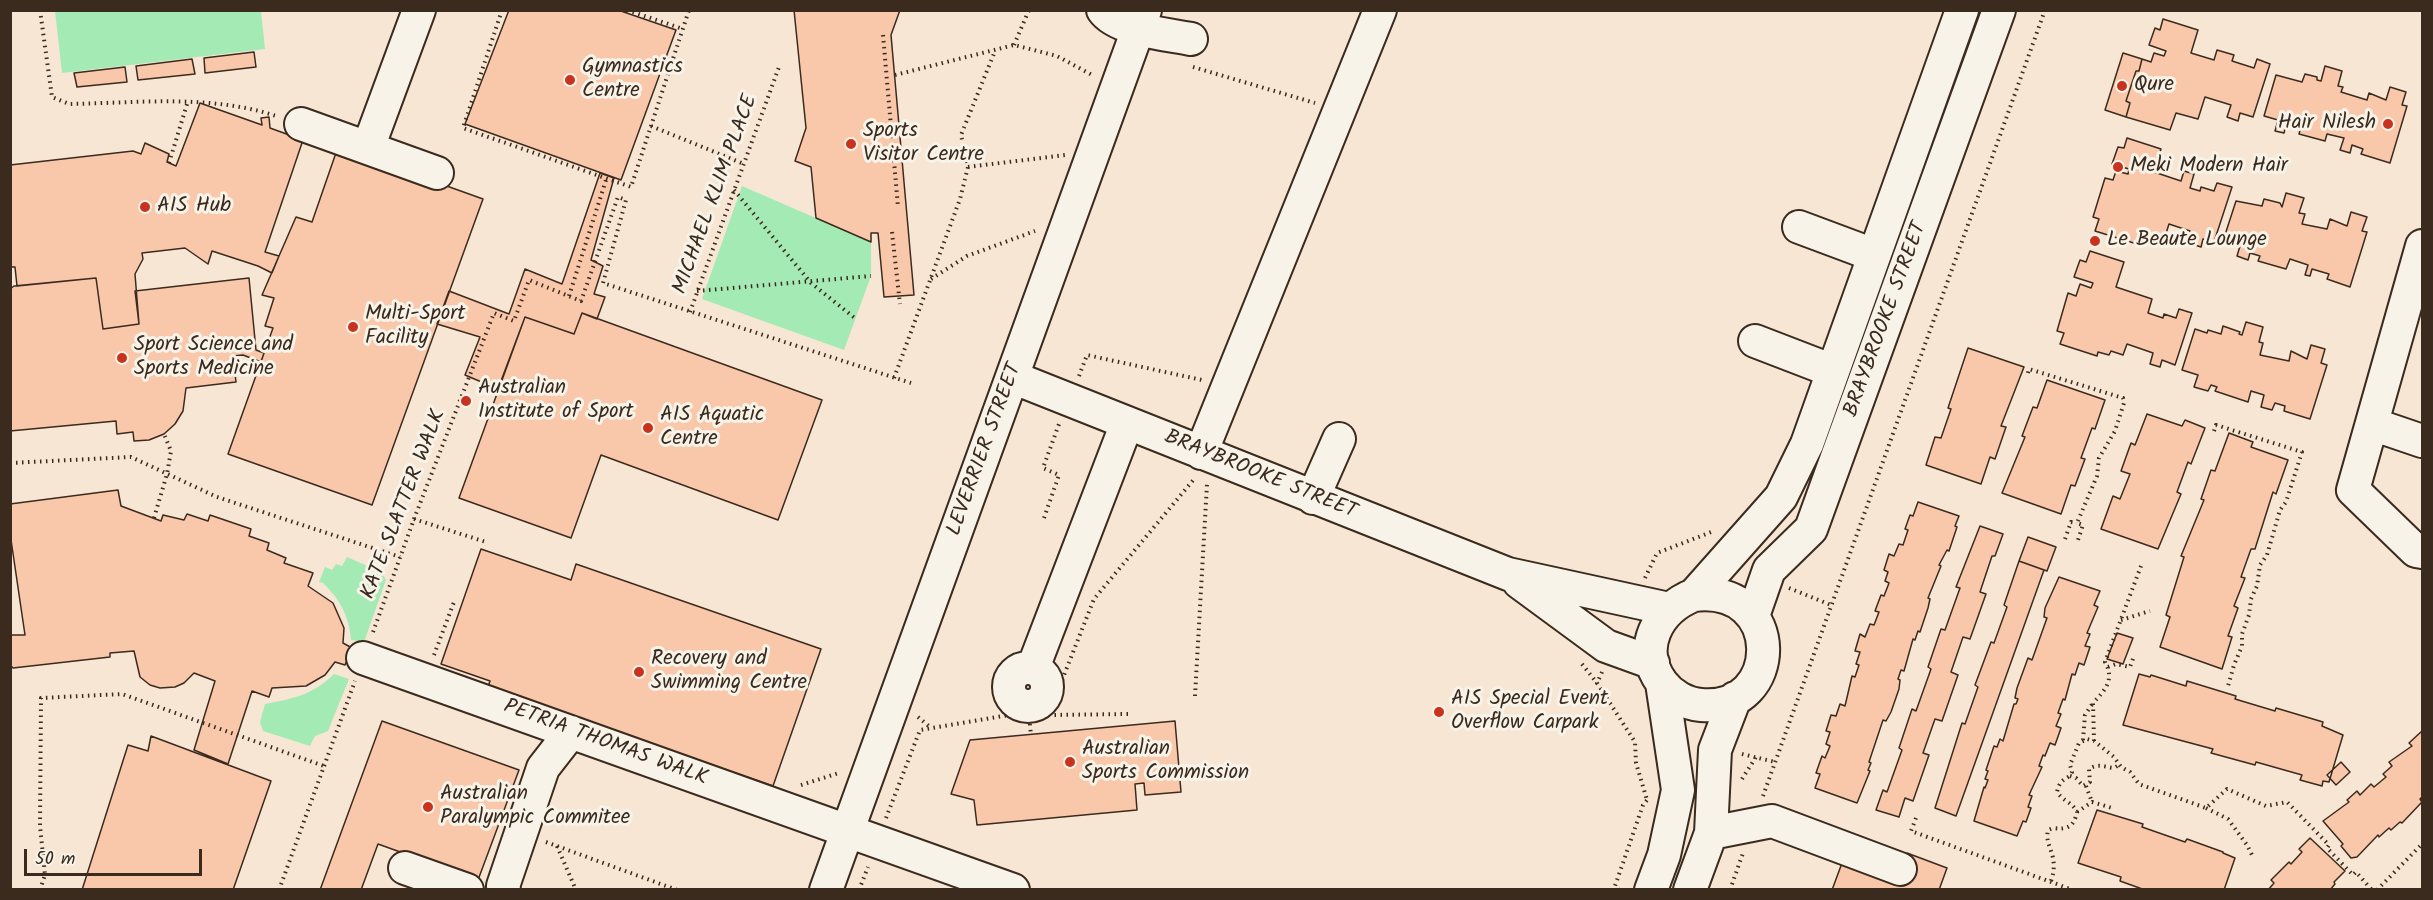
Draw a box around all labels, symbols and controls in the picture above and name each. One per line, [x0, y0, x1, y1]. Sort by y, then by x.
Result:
place label: Gymnastics Centre [582, 55, 683, 105]
marker: Gymnastics Centre [563, 73, 577, 87]
place label: Qure [2134, 73, 2174, 99]
marker: Qure [2115, 79, 2129, 93]
street label: MICHAEL KLIM PLACE [669, 92, 765, 298]
place label: Hair Nilesh [2278, 111, 2376, 137]
marker: Hair Nilesh [2381, 117, 2395, 131]
place label: Sports Visitor Centre [863, 119, 984, 169]
marker: Sports Visitor Centre [844, 137, 858, 151]
place label: Meki Modern Hair [2130, 154, 2288, 180]
marker: Meki Modern Hair [2111, 160, 2125, 174]
place label: AIS Hub [157, 194, 231, 220]
marker: AIS Hub [138, 200, 152, 214]
street label: BRAYBROOKE STREET [1840, 219, 1934, 421]
place label: Le Beaute Lounge [2107, 228, 2267, 254]
marker: Le Beaute Lounge [2088, 234, 2102, 248]
place label: Multi-Sport Facility [365, 302, 465, 352]
marker: Multi-Sport Facility [346, 320, 360, 334]
place label: Sport Science and Sports Medicine [134, 333, 293, 383]
marker: Sport Science and Sports Medicine [115, 351, 129, 365]
street label: LEVERRIER STREET [943, 360, 1029, 540]
place label: Australian Institute of Sport [478, 376, 634, 426]
marker: Australian Institute of Sport [459, 394, 473, 408]
place label: AIS Aquatic Centre [660, 403, 764, 453]
street label: KATE SLATTER WALK [357, 407, 453, 603]
marker: AIS Aquatic Centre [641, 421, 655, 435]
street label: BRAYBROOKE STREET [1160, 426, 1360, 526]
place label: Recovery and Swimming Centre [651, 647, 807, 697]
marker: Recovery and Swimming Centre [632, 665, 646, 679]
place label: AIS Special Event Overflow Carpark [1451, 687, 1608, 737]
street label: PETRIA THOMAS WALK [500, 695, 710, 793]
marker: AIS Special Event Overflow Carpark [1432, 705, 1446, 719]
place label: Australian Sports Commission [1082, 737, 1249, 787]
marker: Australian Sports Commission [1063, 755, 1077, 769]
place label: Australian Paralympic Commitee [440, 782, 630, 832]
marker: Australian Paralympic Commitee [421, 800, 435, 814]
scale bar [27, 837, 206, 875]
text: 50 m [35, 845, 75, 874]

